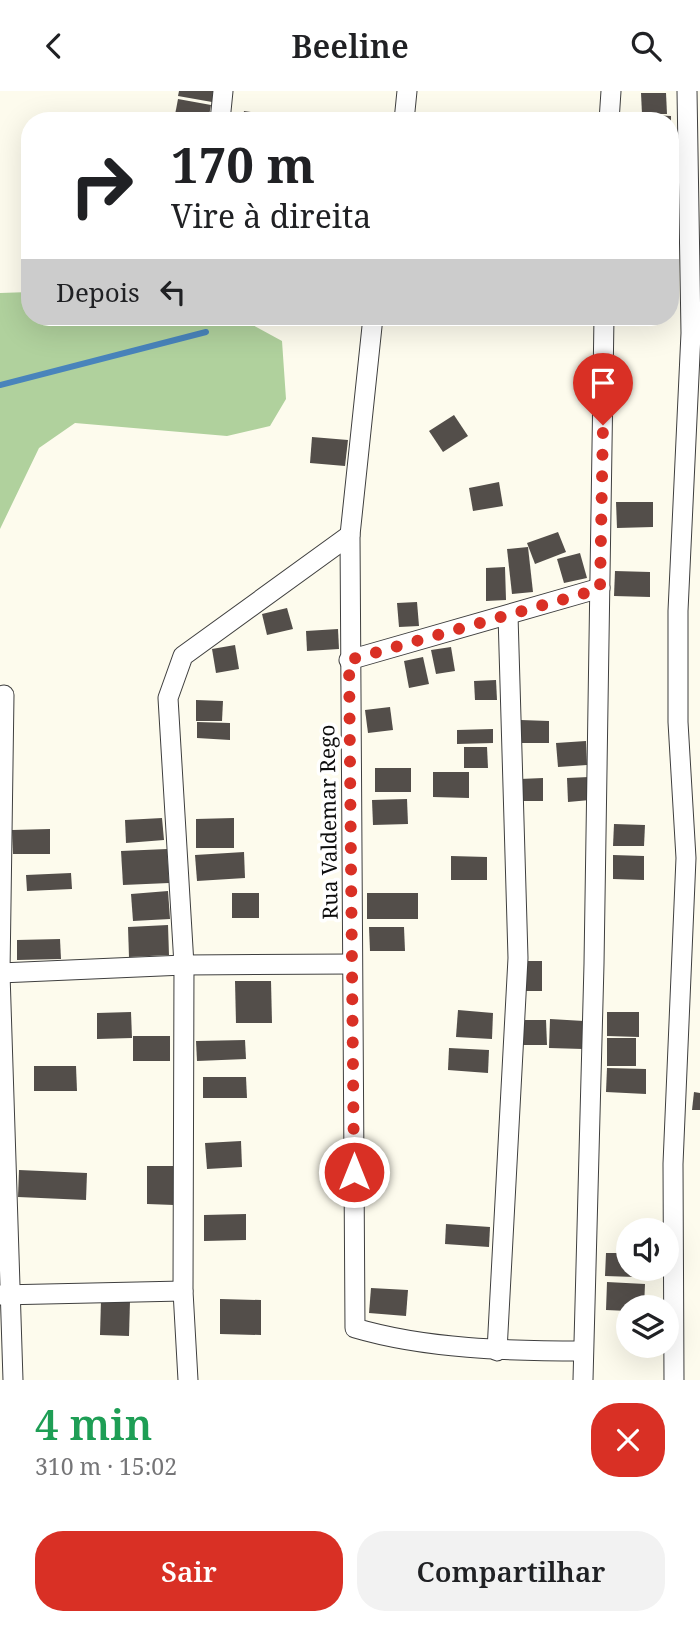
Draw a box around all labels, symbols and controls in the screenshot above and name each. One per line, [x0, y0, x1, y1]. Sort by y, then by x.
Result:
text: Beeline [291, 24, 409, 67]
icon: back [35, 27, 73, 65]
icon: search [627, 27, 665, 65]
text: 170 m [171, 131, 315, 197]
icon: right [56, 140, 147, 231]
text: Vire à direita [171, 194, 371, 237]
icon: left [154, 273, 192, 311]
text: Depois [56, 274, 140, 310]
pin [573, 353, 633, 425]
icon: arrive [584, 364, 622, 402]
street label: Rua Valdemar Rego [312, 724, 344, 920]
position arrow [317, 1135, 391, 1209]
map controls [616, 1218, 679, 1358]
button: sound [616, 1218, 679, 1281]
button: layers [616, 1295, 679, 1358]
text: 4 min [35, 1395, 152, 1452]
button: close [591, 1403, 665, 1477]
text: 310 m · 15:02 [35, 1450, 177, 1482]
button: Sair [35, 1531, 343, 1611]
button: Compartilhar [357, 1531, 665, 1611]

